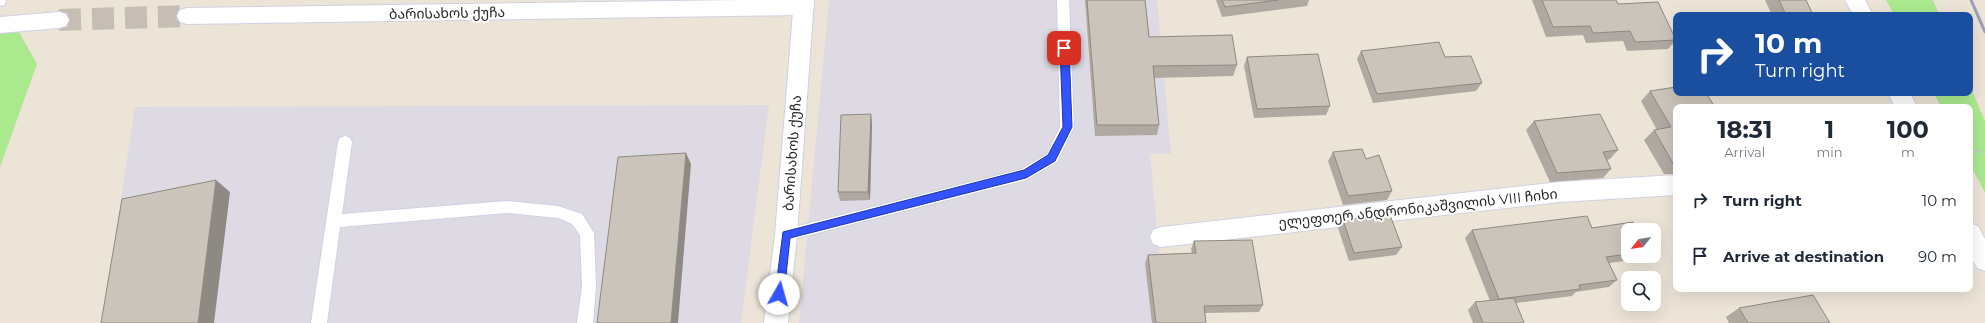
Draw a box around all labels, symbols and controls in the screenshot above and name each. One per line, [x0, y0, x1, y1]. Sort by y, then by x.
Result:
street label: ბარისახოს ქუჩა [389, 3, 505, 23]
text: 10 m [1755, 26, 1822, 60]
icon: right [1689, 28, 1741, 80]
pin [1047, 31, 1081, 65]
icon: arrive [1053, 37, 1075, 59]
text: Turn right [1755, 60, 1845, 82]
street label: ბარისახოს ქუჩა [779, 94, 805, 212]
text: 18:31 [1717, 115, 1772, 144]
text: 1 [1825, 115, 1834, 144]
text: 100 [1887, 115, 1929, 144]
text: Arrival [1724, 144, 1765, 160]
text: min [1817, 144, 1843, 160]
text: m [1901, 144, 1915, 160]
street label: ელეფთერ ანდრონიკაშვილის VIII ჩიხი [1278, 184, 1558, 232]
icon: right [1689, 189, 1711, 211]
text: Turn right [1723, 191, 1802, 210]
text: 10 m [1922, 191, 1957, 210]
north arrow [1621, 223, 1661, 263]
map controls [1621, 223, 1661, 311]
icon: arrive [1689, 245, 1711, 267]
text: Arrive at destination [1723, 247, 1884, 266]
text: 90 m [1918, 247, 1957, 266]
button: search [1621, 271, 1661, 311]
position arrow [758, 273, 800, 315]

